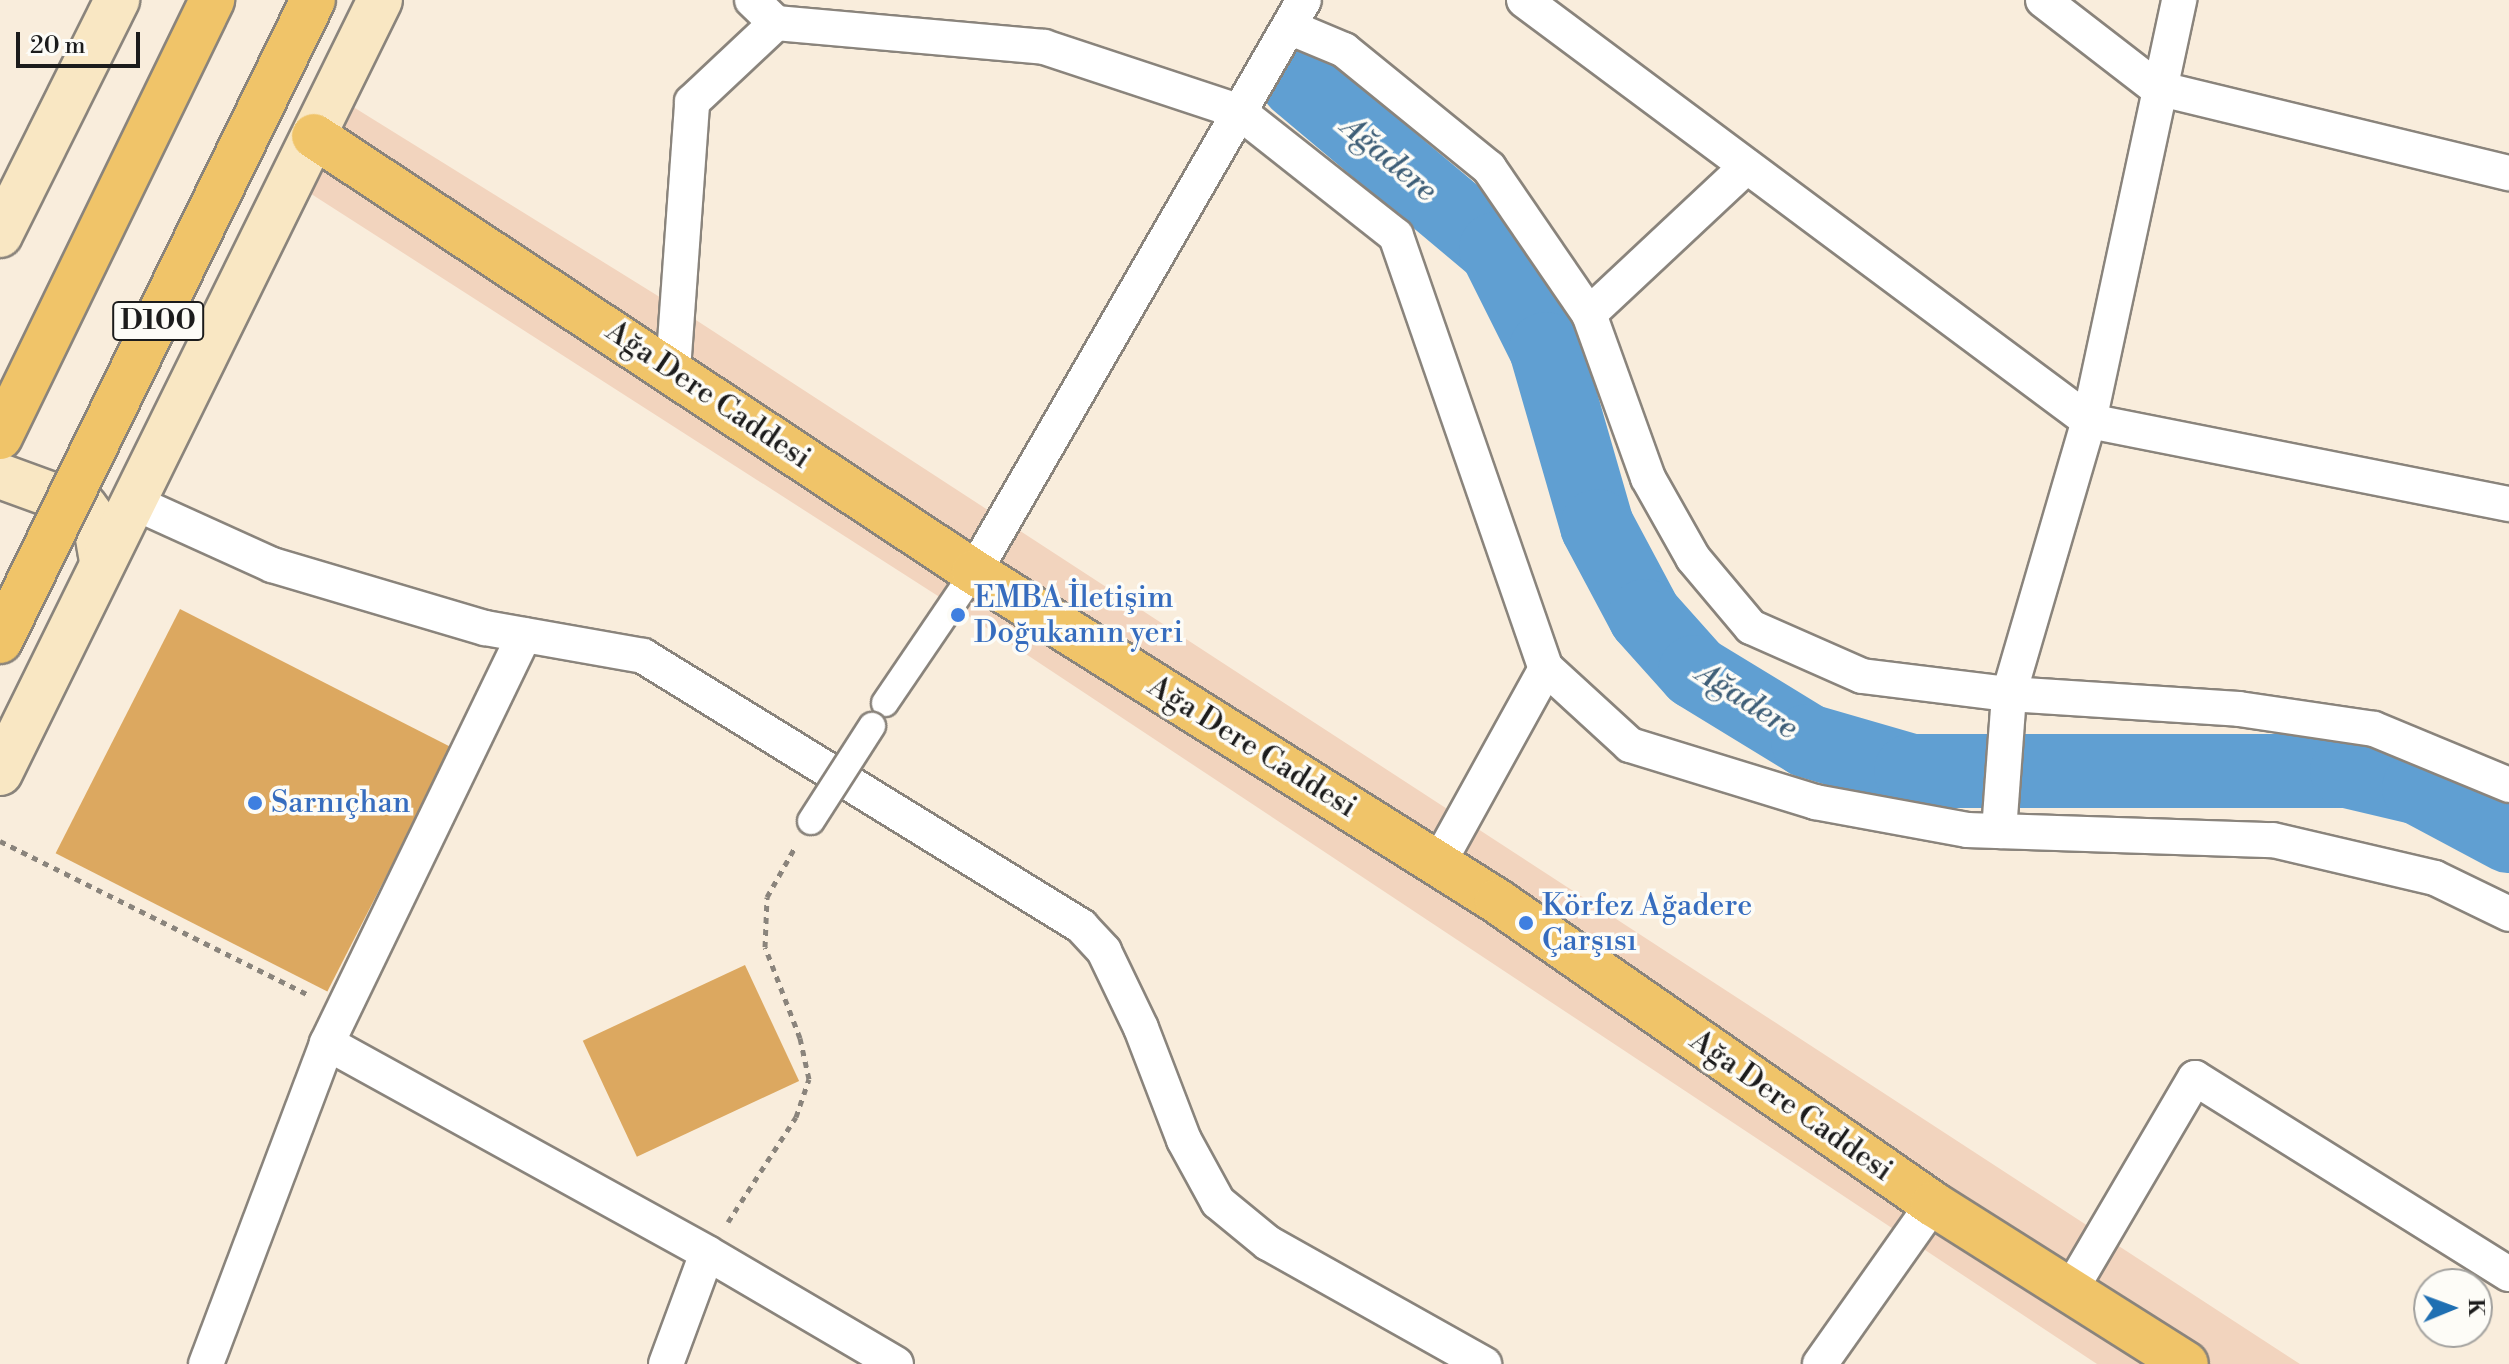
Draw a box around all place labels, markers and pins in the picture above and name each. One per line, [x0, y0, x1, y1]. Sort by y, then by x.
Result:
place label: EMBA İletişim Doğukanın yeri [974, 580, 1183, 650]
marker: EMBA İletişim Doğukanın yeri [949, 606, 967, 624]
place label: Sarnıçhan [271, 785, 410, 821]
marker: Sarnıçhan [246, 794, 264, 812]
place label: Körfez Ağadere Çarşısı [1542, 888, 1752, 958]
marker: Körfez Ağadere Çarşısı [1517, 914, 1535, 932]

